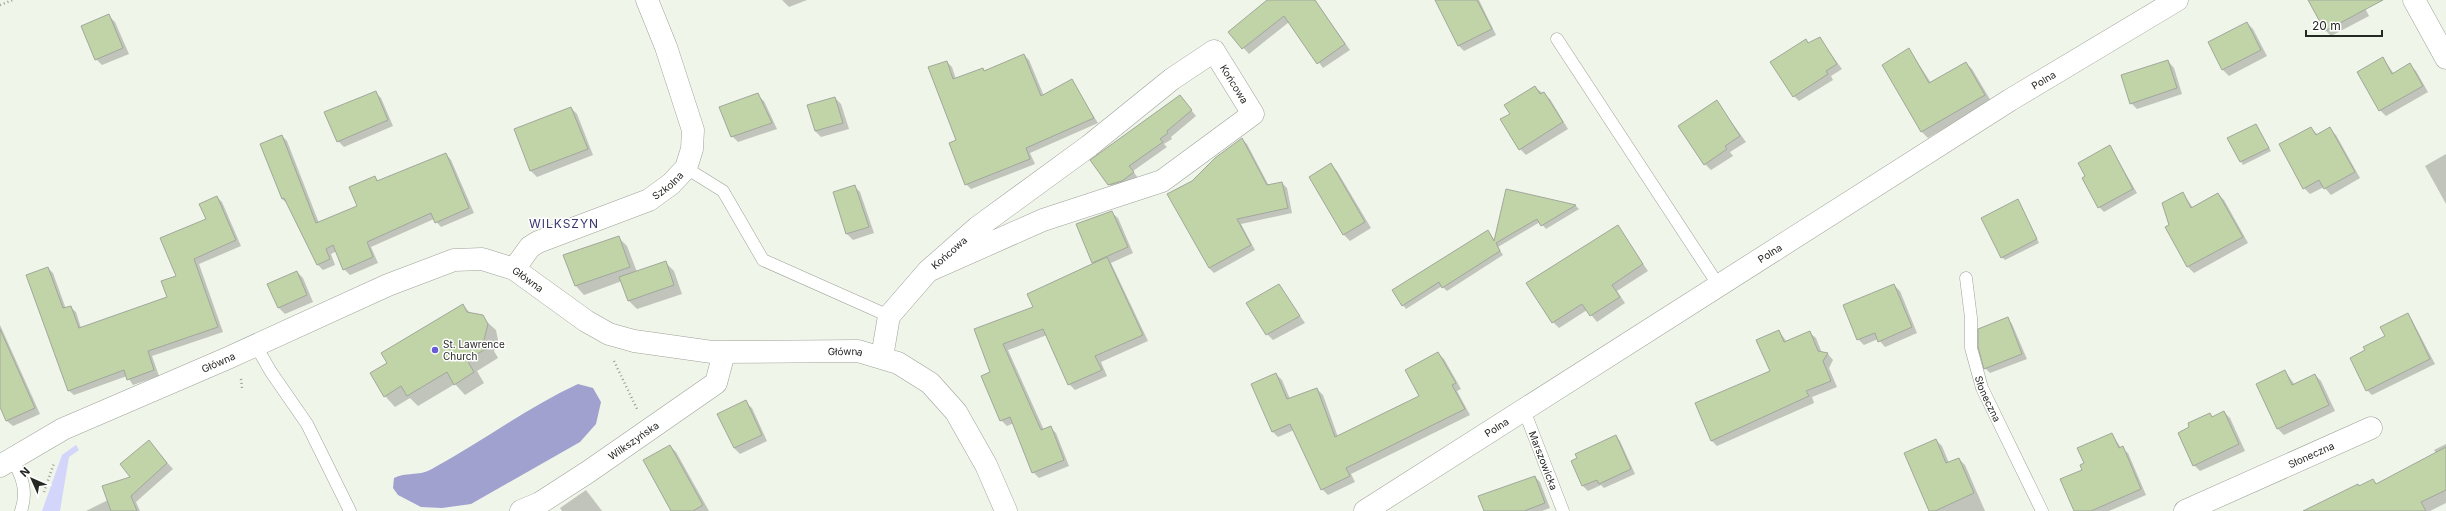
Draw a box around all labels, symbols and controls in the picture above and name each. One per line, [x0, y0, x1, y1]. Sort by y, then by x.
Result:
scale bar [2306, 12, 2382, 38]
text: 20 m [2312, 18, 2341, 33]
street label: Końcowa [1218, 62, 1251, 106]
street label: Polna [2029, 68, 2058, 92]
street label: Szkolna [650, 169, 686, 202]
district label: WILKSZYN [529, 216, 599, 231]
street label: Końcowa [929, 234, 969, 272]
street label: Polna [1755, 241, 1784, 265]
street label: Główna [510, 264, 546, 294]
place label: St. Lawrence Church [443, 338, 505, 362]
marker: St. Lawrence Church [430, 345, 440, 355]
street label: Główna [828, 345, 865, 358]
street label: Główna [200, 350, 237, 375]
street label: Słoneczna [1973, 374, 2004, 424]
street label: Polna [1482, 415, 1511, 439]
street label: Wilkszyńska [606, 419, 661, 462]
street label: Marszowicka [1527, 429, 1560, 492]
street label: Słoneczna [2286, 439, 2336, 470]
north arrow [12, 459, 52, 499]
text: N [17, 464, 33, 480]

